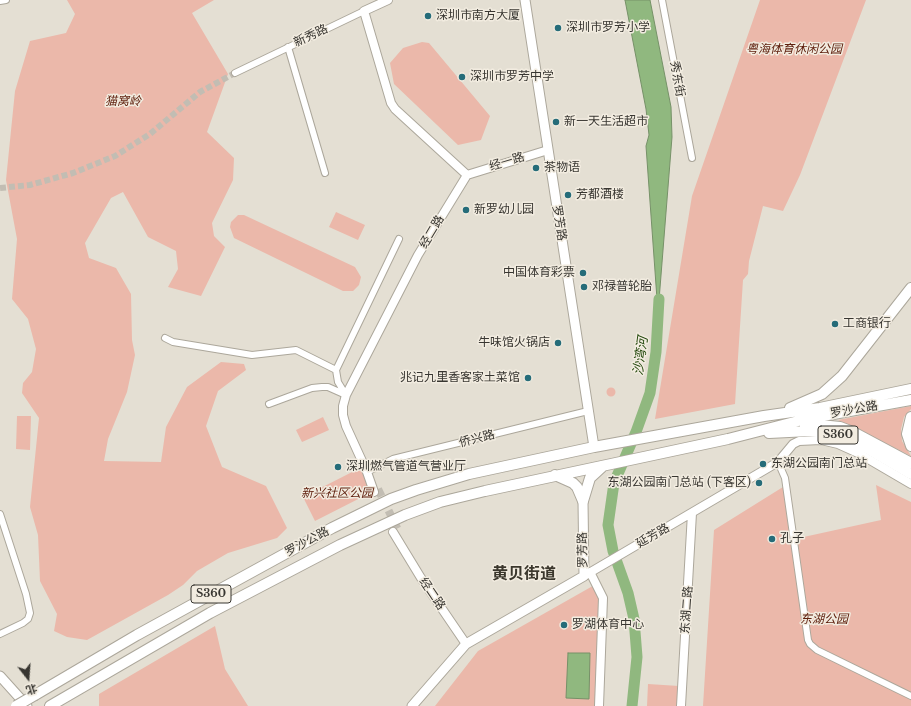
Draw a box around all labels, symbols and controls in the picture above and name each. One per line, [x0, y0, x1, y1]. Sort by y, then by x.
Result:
place label: 深圳市南方大厦 [436, 9, 520, 23]
marker: 深圳市南方大厦 [423, 11, 433, 21]
place label: 深圳市罗芳小学 [566, 21, 650, 35]
street label: 新秀路 [292, 22, 330, 50]
marker: 深圳市罗芳小学 [553, 23, 563, 33]
park label: 粤海体育休闲公园 [746, 43, 842, 57]
street label: 秀东街 [667, 60, 687, 98]
place label: 深圳市罗芳中学 [470, 70, 554, 84]
marker: 深圳市罗芳中学 [457, 72, 467, 82]
park label: 猫窝岭 [105, 95, 141, 109]
place label: 新一天生活超市 [564, 115, 648, 129]
marker: 新一天生活超市 [551, 117, 561, 127]
street label: 经一路 [488, 150, 526, 174]
place label: 茶物语 [544, 161, 580, 175]
marker: 茶物语 [531, 163, 541, 173]
place label: 芳都酒楼 [576, 188, 624, 202]
marker: 芳都酒楼 [563, 190, 573, 200]
place label: 新罗幼儿园 [474, 203, 534, 217]
street label: 罗芳路 [549, 204, 569, 242]
marker: 新罗幼儿园 [461, 205, 471, 215]
street label: 经二路 [417, 213, 447, 251]
place label: 中国体育彩票 [503, 266, 575, 280]
marker: 中国体育彩票 [578, 268, 588, 278]
place label: 邓禄普轮胎 [592, 280, 652, 294]
marker: 邓禄普轮胎 [579, 282, 589, 292]
place label: 工商银行 [843, 317, 891, 331]
marker: 工商银行 [830, 319, 840, 329]
place label: 牛味馆火锅店 [478, 336, 550, 350]
water label: 沙湾河 [631, 336, 651, 376]
marker: 牛味馆火锅店 [553, 338, 563, 348]
place label: 兆记九里香客家土菜馆 [400, 371, 520, 385]
marker: 兆记九里香客家土菜馆 [523, 373, 533, 383]
street label: 罗沙公路 [829, 399, 879, 421]
road number: S360 [818, 426, 858, 444]
street label: 侨兴路 [458, 428, 496, 450]
place label: 东湖公园南门总站 [771, 457, 867, 471]
marker: 东湖公园南门总站 [758, 459, 768, 469]
place label: 深圳燃气管道气营业厅 [346, 460, 466, 474]
marker: 深圳燃气管道气营业厅 [333, 462, 343, 472]
place label: 东湖公园南门总站 (下客区) [608, 476, 751, 490]
marker: 东湖公园南门总站 (下客区) [754, 478, 764, 488]
park label: 新兴社区公园 [301, 487, 373, 501]
street label: 延芳路 [634, 521, 672, 551]
street label: 罗沙公路 [282, 524, 332, 560]
street label: 罗芳路 [575, 532, 591, 568]
place label: 孔子 [780, 532, 804, 546]
marker: 孔子 [767, 534, 777, 544]
district label: 黄贝街道 [492, 564, 556, 584]
street label: 经二路 [416, 575, 448, 613]
road number: S360 [191, 585, 231, 603]
street label: 东湖二路 [678, 586, 696, 634]
park label: 东湖公园 [800, 613, 848, 627]
place label: 罗湖体育中心 [572, 618, 644, 632]
marker: 罗湖体育中心 [559, 620, 569, 630]
north arrow [8, 658, 48, 698]
text: 北 [24, 681, 39, 698]

